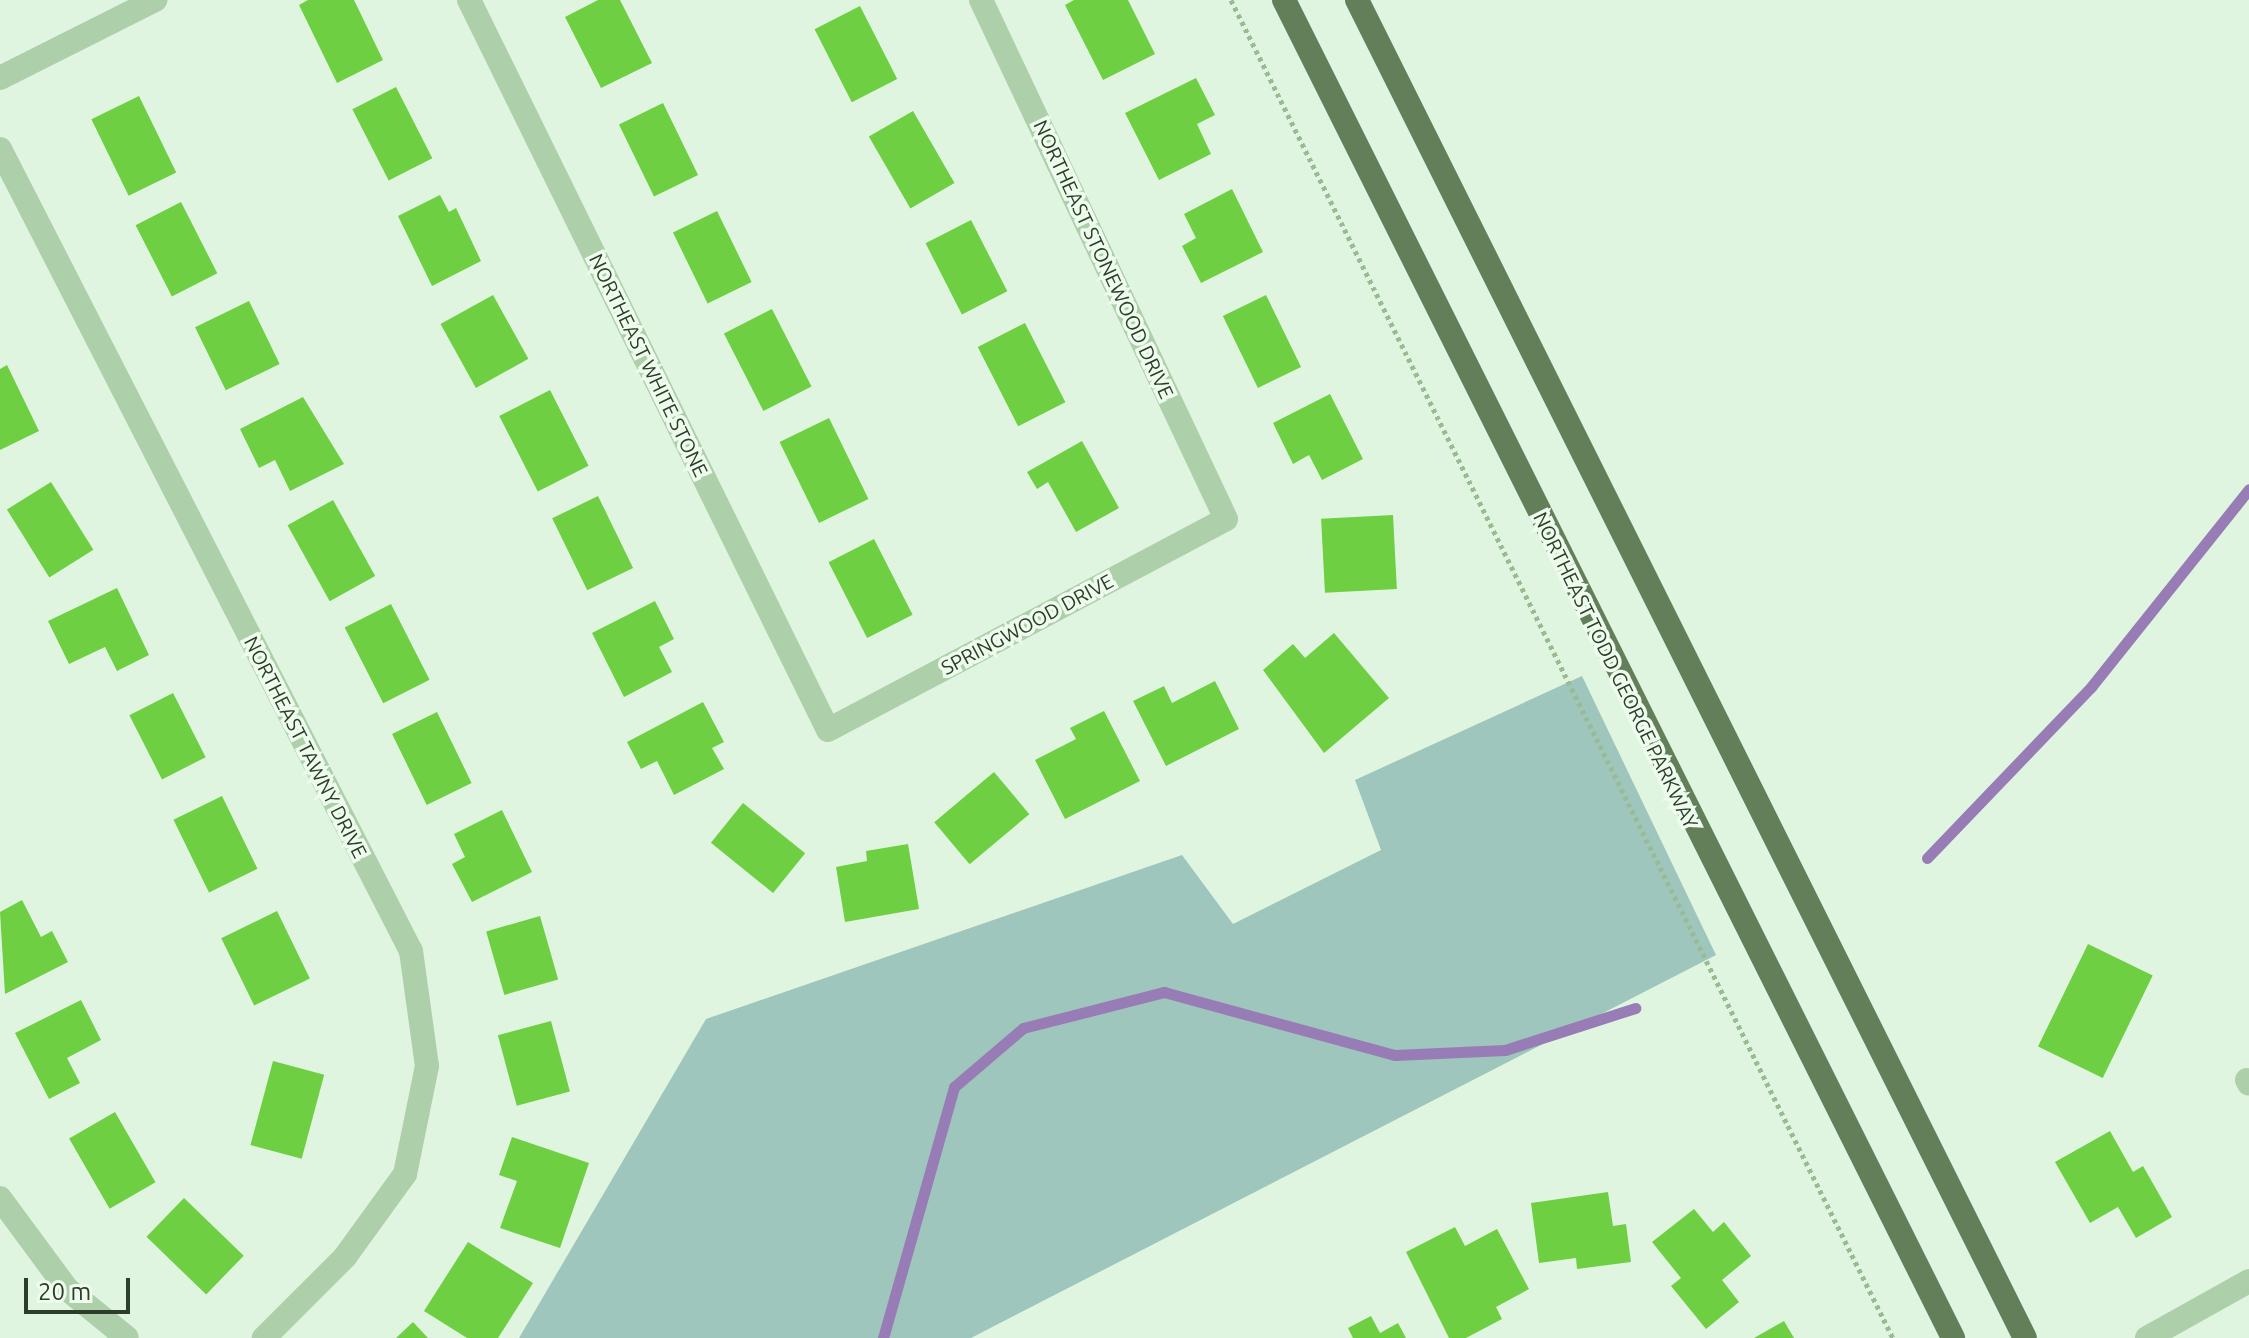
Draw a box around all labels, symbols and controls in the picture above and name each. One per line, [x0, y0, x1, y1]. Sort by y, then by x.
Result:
street label: NORTHEAST STONEWOOD DRIVE [1029, 116, 1179, 402]
street label: NORTHEAST WHITE STONE [585, 250, 713, 480]
street label: NORTHEAST TODD GEORGE PARKWAY [1529, 508, 1703, 832]
street label: SPRINGWOOD DRIVE [937, 568, 1117, 680]
street label: NORTHEAST TAWNY DRIVE [240, 632, 372, 862]
scale bar [28, 1262, 134, 1312]
text: 20 m [38, 1278, 91, 1305]

